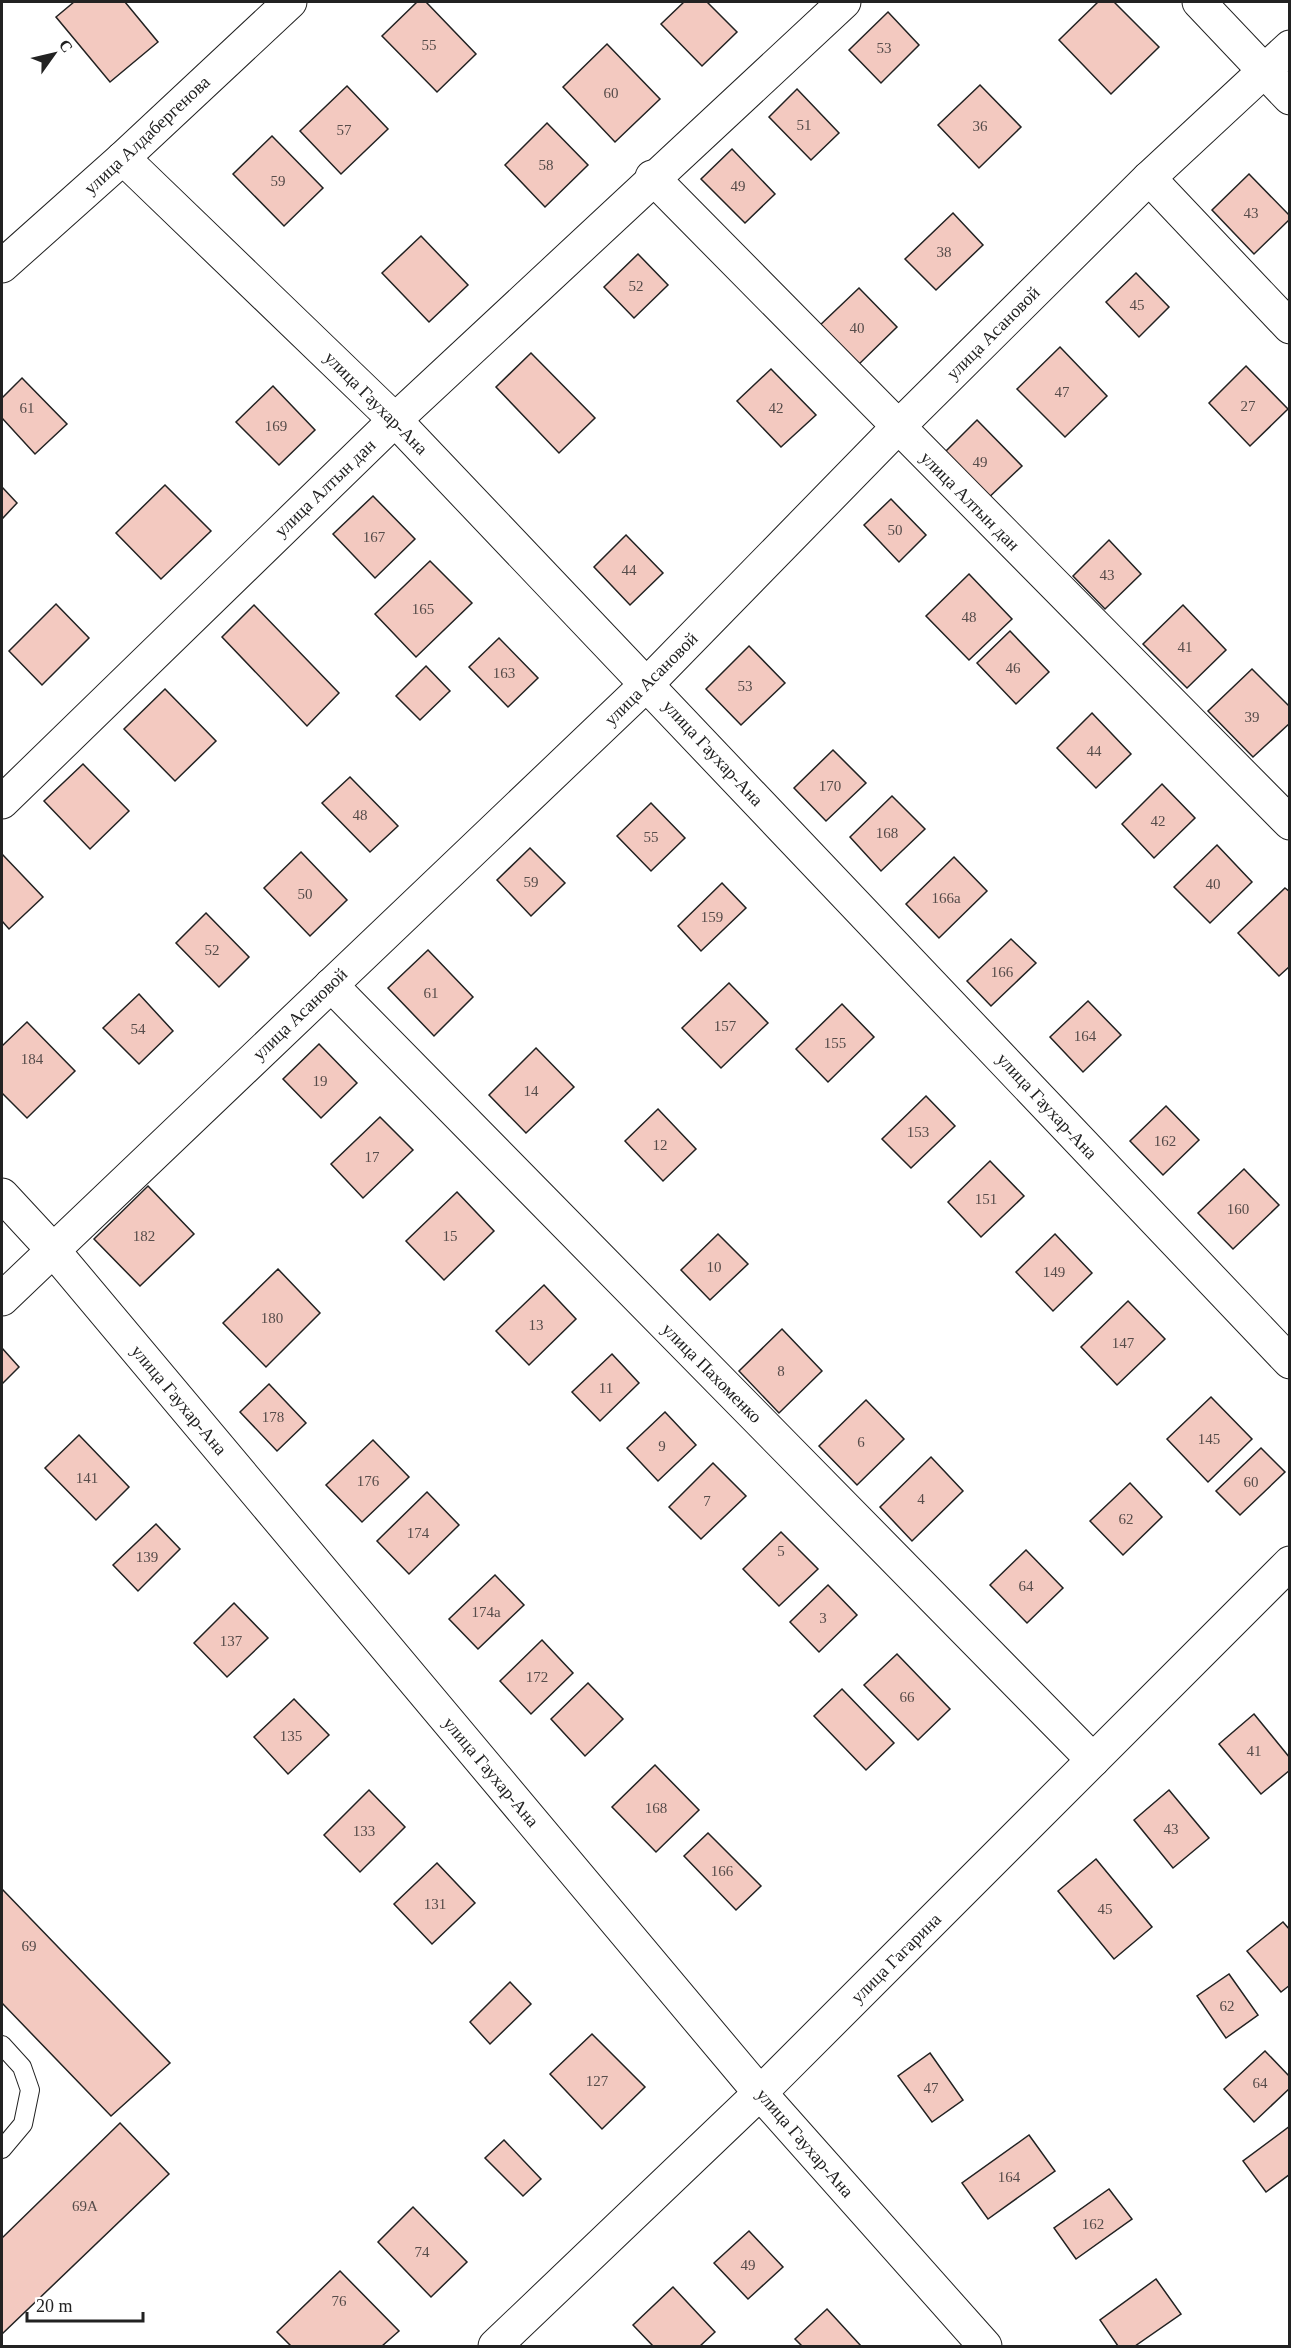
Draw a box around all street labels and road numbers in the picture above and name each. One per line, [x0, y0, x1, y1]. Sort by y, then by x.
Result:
street label: улица Алдабергенова [80, 72, 214, 198]
street label: улица Асановой [942, 282, 1044, 384]
street label: улица Гаухар-Ана [320, 347, 432, 459]
street label: улица Алтын дан [271, 435, 380, 541]
street label: улица Алтын дан [916, 447, 1024, 555]
street label: улица Асановой [600, 628, 702, 730]
street label: улица Гаухар-Ана [659, 696, 767, 810]
street label: улица Асановой [249, 964, 352, 1064]
street label: улица Гаухар-Ана [993, 1049, 1101, 1163]
street label: улица Пахоменко [658, 1319, 766, 1427]
street label: улица Гаухар-Ана [127, 1341, 231, 1459]
street label: улица Гаухар-Ана [439, 1713, 543, 1831]
street label: улица Гагарина [847, 1909, 945, 2007]
street label: улица Гаухар-Ана [752, 2085, 858, 2201]

